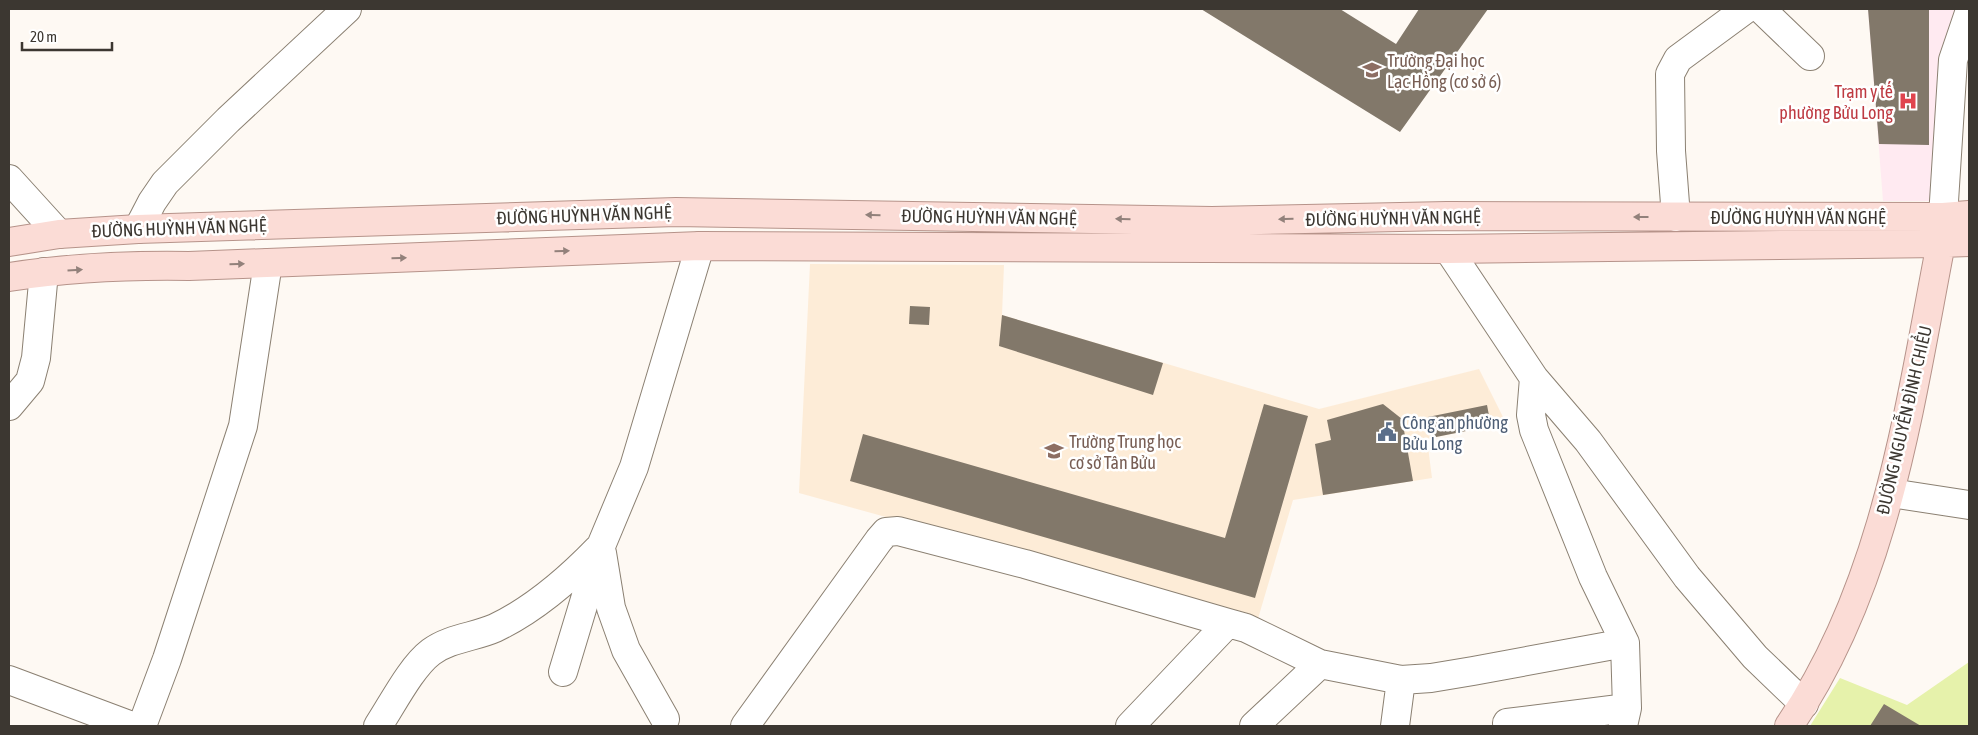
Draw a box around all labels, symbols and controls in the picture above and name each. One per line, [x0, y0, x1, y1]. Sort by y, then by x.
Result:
scale bar [22, 20, 112, 52]
text: 20 m [30, 28, 57, 45]
place label: Trường Đại học Lạc Hồng (cơ sở 6) [1387, 50, 1501, 92]
school or university icon: Trường Đại học Lạc Hồng (cơ sở 6) [1361, 59, 1383, 81]
place label: Trạm y tế phường Bửu Long [1779, 80, 1893, 123]
hospital icon: Trạm y tế phường Bửu Long [1897, 90, 1919, 112]
street label: ĐƯỜNG HUỲNH VĂN NGHỆ [496, 201, 672, 229]
street label: ĐƯỜNG HUỲNH VĂN NGHỆ [901, 205, 1077, 229]
street label: ĐƯỜNG HUỲNH VĂN NGHỆ [1305, 206, 1481, 230]
street label: ĐƯỜNG HUỲNH VĂN NGHỆ [1710, 207, 1886, 228]
one-way arrow [865, 211, 881, 219]
one-way arrow [1632, 213, 1648, 221]
street label: ĐƯỜNG HUỲNH VĂN NGHỆ [91, 214, 267, 242]
one-way arrow [1115, 215, 1131, 223]
one-way arrow [1277, 215, 1293, 223]
one-way arrow [554, 247, 570, 255]
one-way arrow [392, 254, 408, 262]
one-way arrow [229, 260, 245, 268]
one-way arrow [67, 265, 83, 273]
street label: ĐƯỜNG NGUYỄN ĐÌNH CHIỂU [1869, 323, 1936, 516]
place label: Công an phường Bửu Long [1402, 412, 1508, 454]
public building icon: Công an phường Bửu Long [1376, 421, 1398, 443]
place label: Trường Trung học cơ sở Tân Bửu [1069, 431, 1181, 473]
school or university icon: Trường Trung học cơ sở Tân Bửu [1043, 440, 1065, 462]

